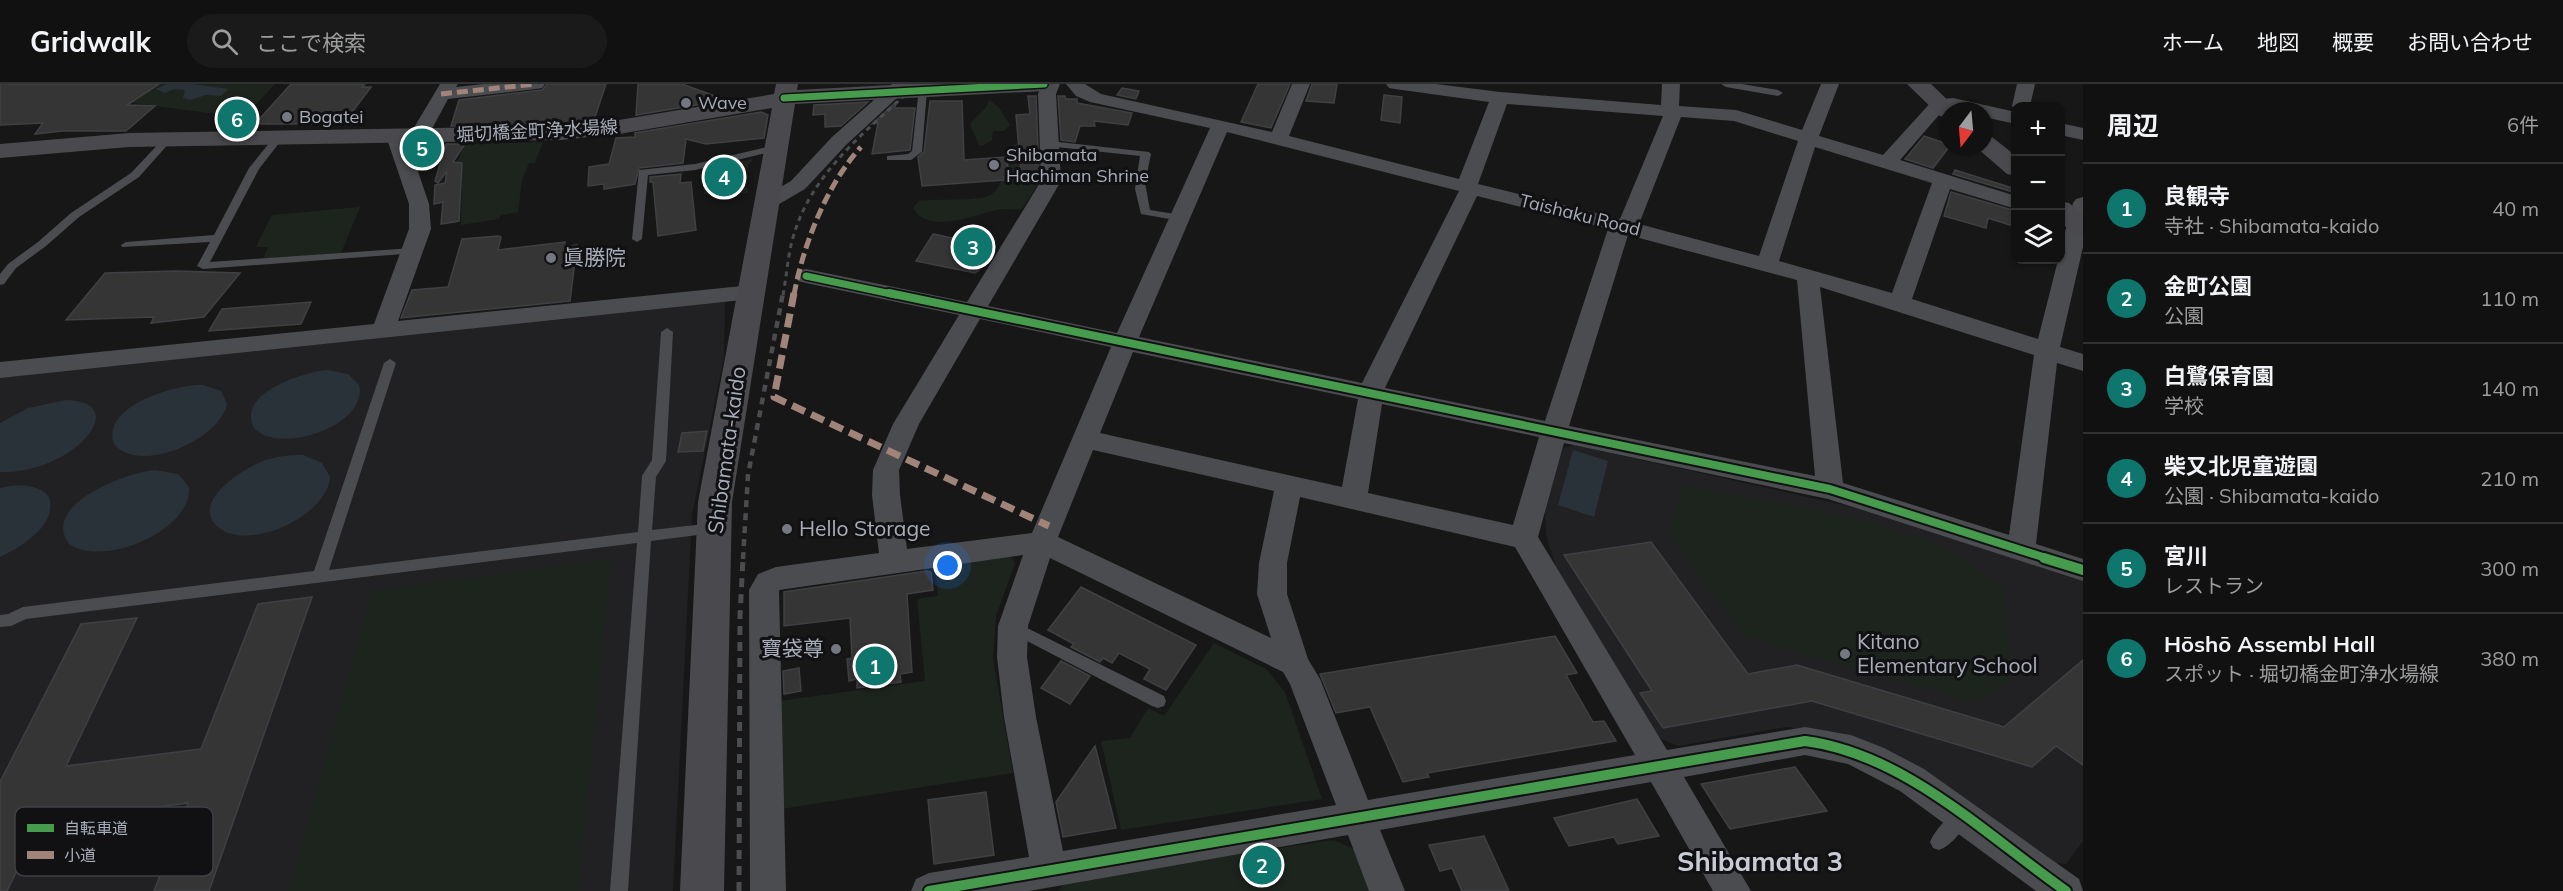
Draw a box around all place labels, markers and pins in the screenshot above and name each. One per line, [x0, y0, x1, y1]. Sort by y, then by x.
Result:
place label: Wave [698, 91, 747, 114]
pin: 6 [218, 96, 256, 141]
marker: Wave [679, 96, 693, 110]
place label: Bogatei [299, 105, 363, 128]
marker: Bogatei [280, 110, 294, 124]
pin: 5 [402, 126, 442, 170]
place label: Shibamata Hachiman Shrine [1006, 143, 1149, 187]
pin: 4 [704, 154, 744, 200]
marker: Shibamata Hachiman Shrine [987, 158, 1001, 172]
pin: 3 [954, 224, 992, 270]
place label: 眞勝院 [563, 244, 626, 270]
marker: 眞勝院 [544, 251, 558, 265]
place label: Hello Storage [799, 515, 930, 541]
marker: Hello Storage [780, 522, 794, 536]
place label: Kitano Elementary School [1857, 628, 2038, 678]
place label: 寶袋尊 [761, 635, 824, 661]
marker: 寶袋尊 [829, 642, 843, 656]
pin: 1 [856, 644, 894, 688]
marker: Kitano Elementary School [1838, 647, 1852, 661]
pin: 2 [1242, 842, 1282, 888]

